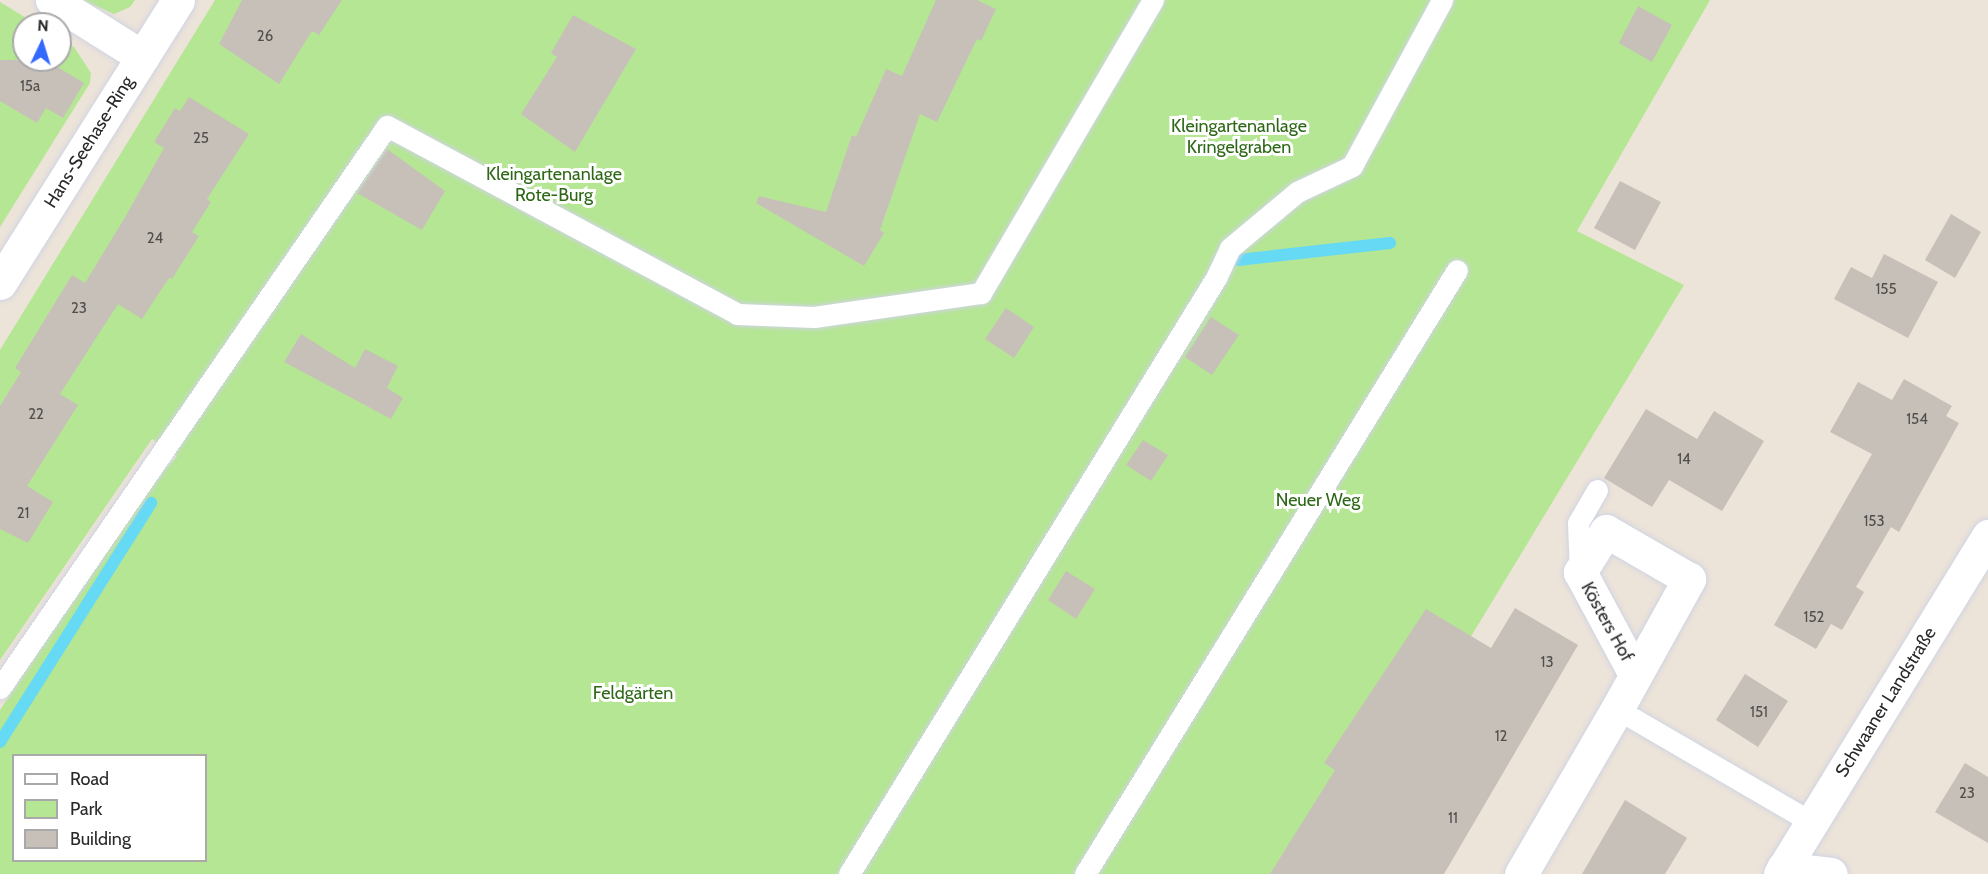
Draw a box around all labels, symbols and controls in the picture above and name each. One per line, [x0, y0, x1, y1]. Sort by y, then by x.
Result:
north arrow [12, 12, 72, 72]
text: N [37, 16, 49, 35]
house number: 26 [257, 28, 273, 46]
street label: Hans-Seehase-Ring [40, 72, 138, 212]
house number: 15a [20, 78, 40, 96]
park label: Kleingartenanlage Kringelgraben [1171, 116, 1307, 158]
house number: 25 [193, 130, 209, 148]
park label: Kleingartenanlage Rote-Burg [486, 164, 622, 207]
house number: 24 [147, 230, 163, 248]
house number: 155 [1875, 281, 1897, 299]
house number: 23 [71, 300, 87, 318]
house number: 22 [28, 406, 44, 424]
house number: 154 [1906, 411, 1928, 429]
house number: 14 [1677, 451, 1691, 469]
park label: Neuer Weg [1276, 489, 1360, 511]
house number: 21 [17, 505, 29, 523]
house number: 153 [1863, 513, 1885, 531]
street label: Kösters Hof [1576, 578, 1638, 666]
house number: 152 [1804, 609, 1824, 627]
street label: Schwaaner Landstraße [1831, 623, 1941, 781]
house number: 13 [1540, 654, 1554, 672]
park label: Feldgärten [593, 682, 673, 704]
house number: 151 [1750, 704, 1768, 722]
house number: 12 [1495, 728, 1507, 746]
legend [12, 754, 207, 862]
text: Road [70, 768, 109, 790]
house number: 23 [1959, 785, 1975, 803]
text: Park [70, 798, 102, 820]
house number: 11 [1448, 810, 1458, 828]
text: Building [70, 828, 131, 850]

